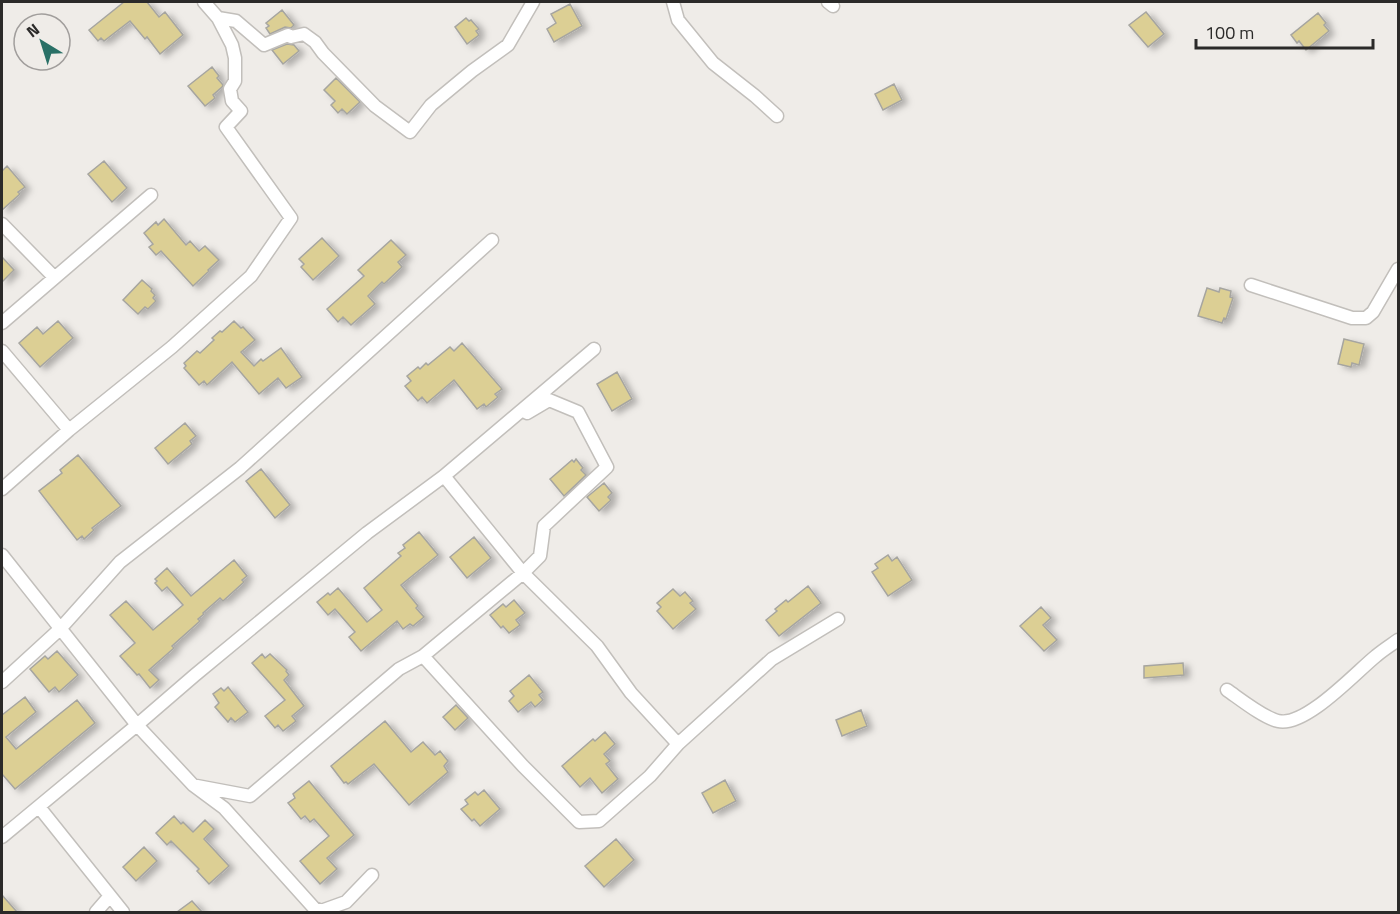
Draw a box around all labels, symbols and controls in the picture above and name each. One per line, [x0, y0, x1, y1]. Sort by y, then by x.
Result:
north arrow [12, 12, 72, 72]
scale bar [1196, 12, 1373, 50]
text: N [21, 17, 45, 43]
text: 100 m [1205, 19, 1254, 46]

